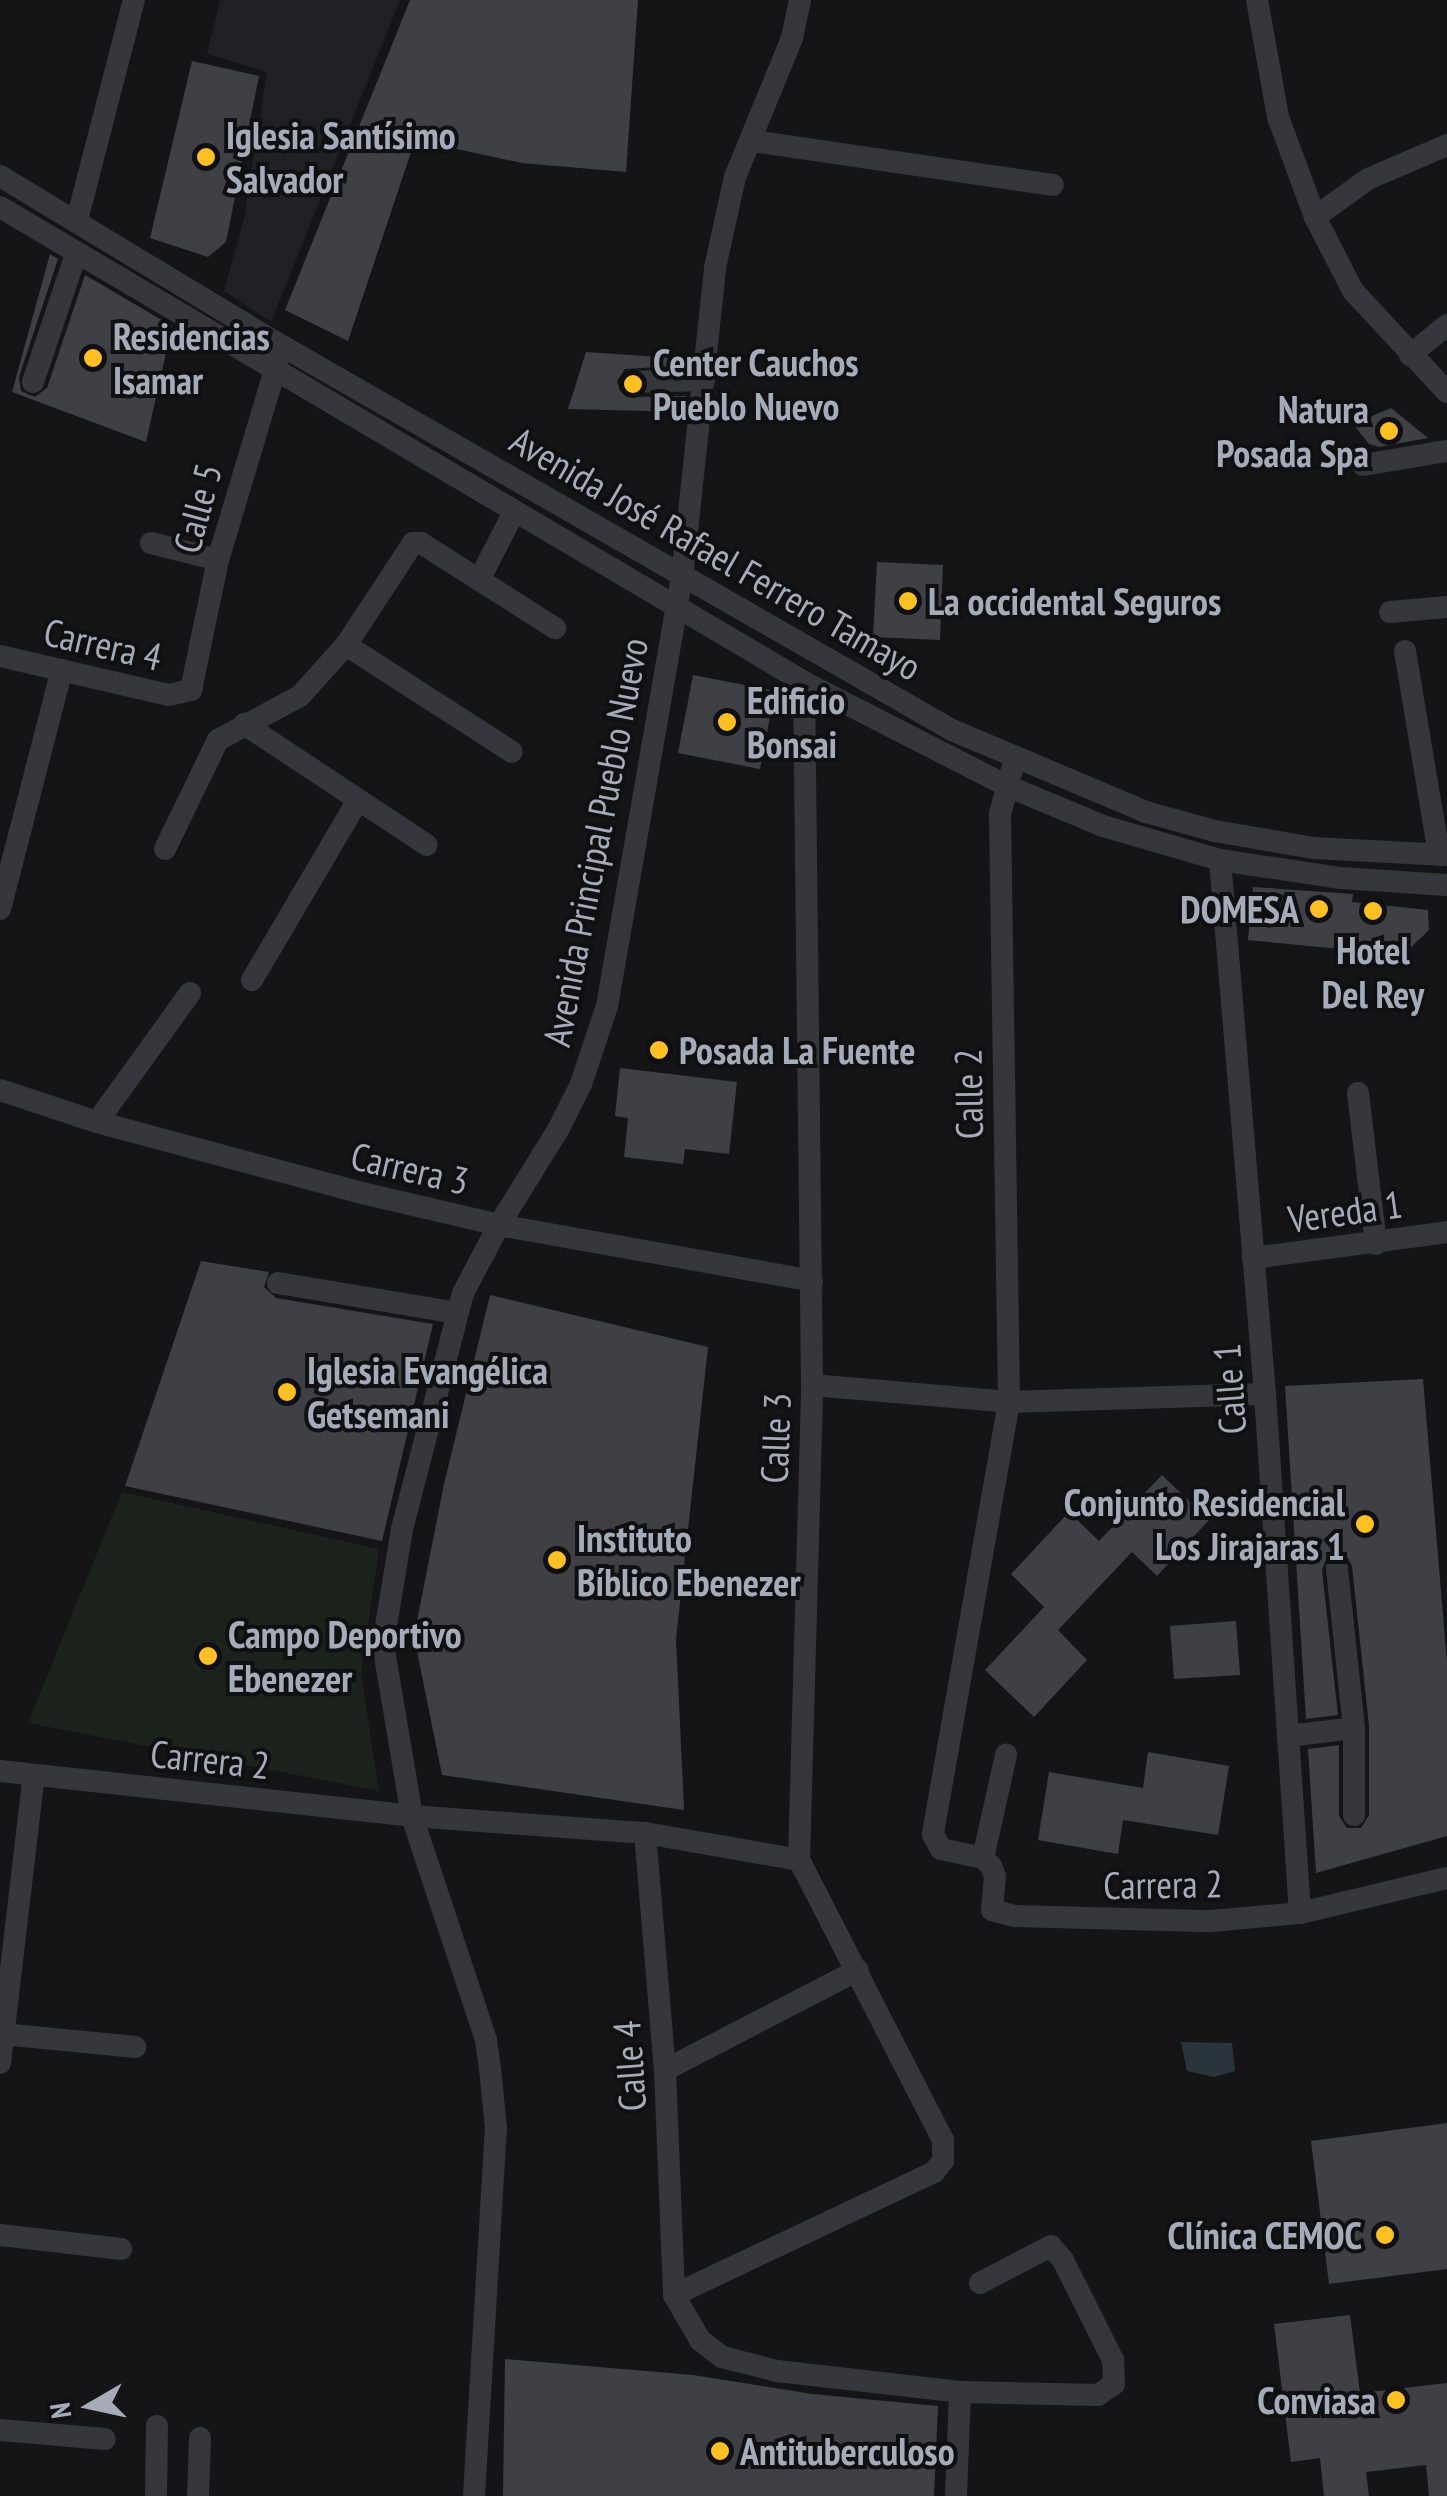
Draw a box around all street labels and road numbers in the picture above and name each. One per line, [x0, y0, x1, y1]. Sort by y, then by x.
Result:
street label: Avenida José Rafael Ferrero Tamayo [502, 416, 930, 690]
street label: Calle 5 [163, 458, 231, 558]
street label: Carrera 4 [40, 608, 166, 680]
street label: Avenida Principal Pueblo Nuevo [533, 634, 657, 1050]
street label: Calle 2 [944, 1048, 992, 1140]
street label: Carrera 3 [347, 1132, 473, 1204]
street label: Vereda 1 [1285, 1180, 1405, 1242]
street label: Calle 1 [1203, 1342, 1255, 1436]
street label: Calle 3 [751, 1392, 799, 1484]
street label: Carrera 2 [148, 1730, 272, 1788]
street label: Carrera 2 [1103, 1860, 1223, 1908]
street label: Calle 4 [603, 2019, 655, 2113]

